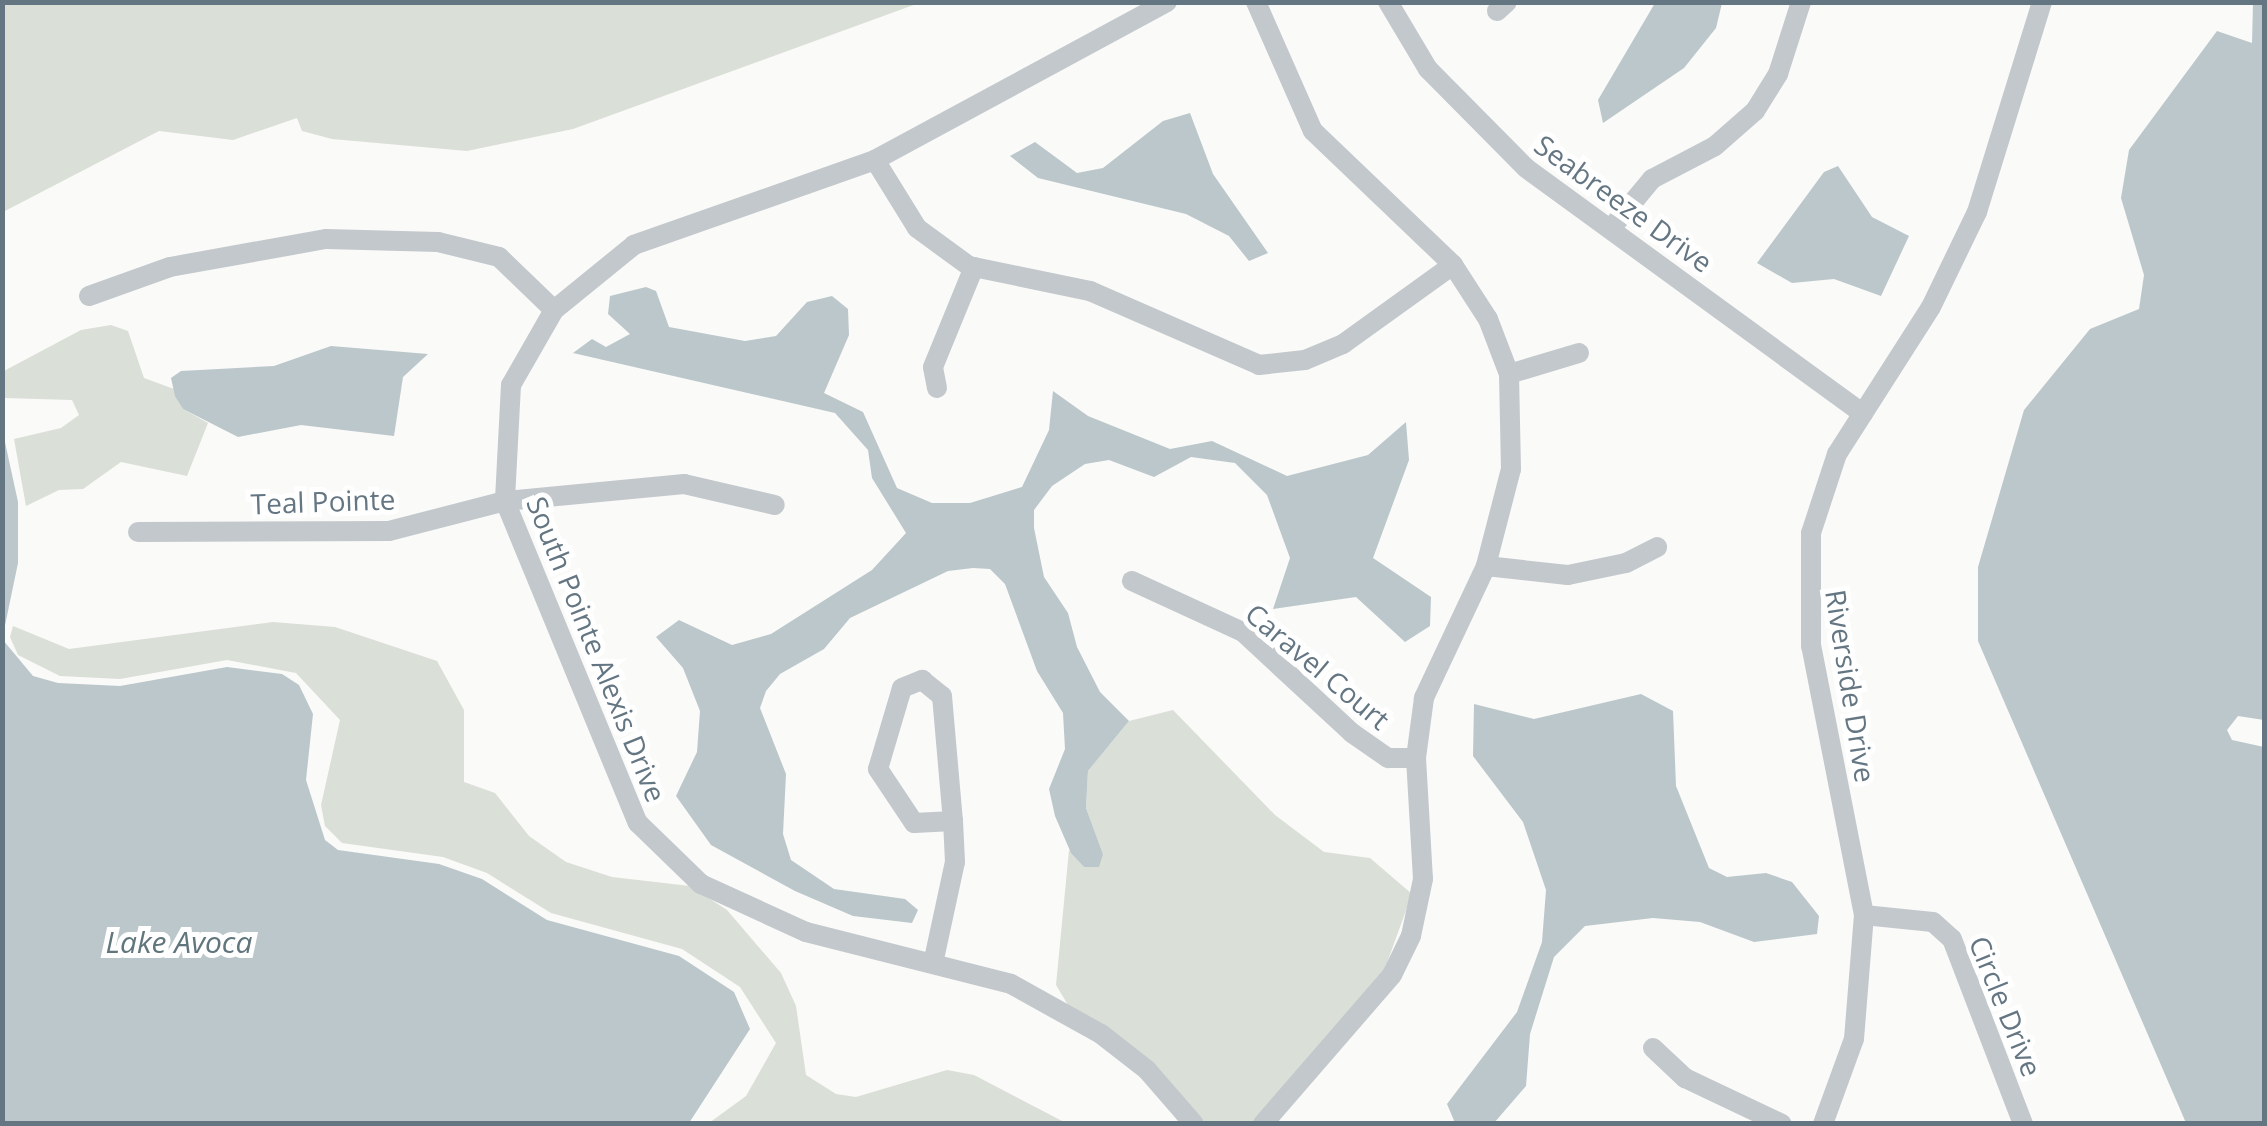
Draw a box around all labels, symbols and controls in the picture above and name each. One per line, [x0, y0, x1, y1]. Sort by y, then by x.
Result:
street label: Seabreeze Drive [1529, 127, 1719, 279]
street label: Teal Pointe [250, 482, 396, 520]
street label: South Pointe Alexis Drive [520, 492, 674, 806]
street label: Riverside Drive [1819, 587, 1883, 785]
street label: Caravel Court [1239, 596, 1397, 736]
water label: Lake Avoca [106, 924, 252, 960]
street label: Circle Drive [1963, 931, 2049, 1081]

